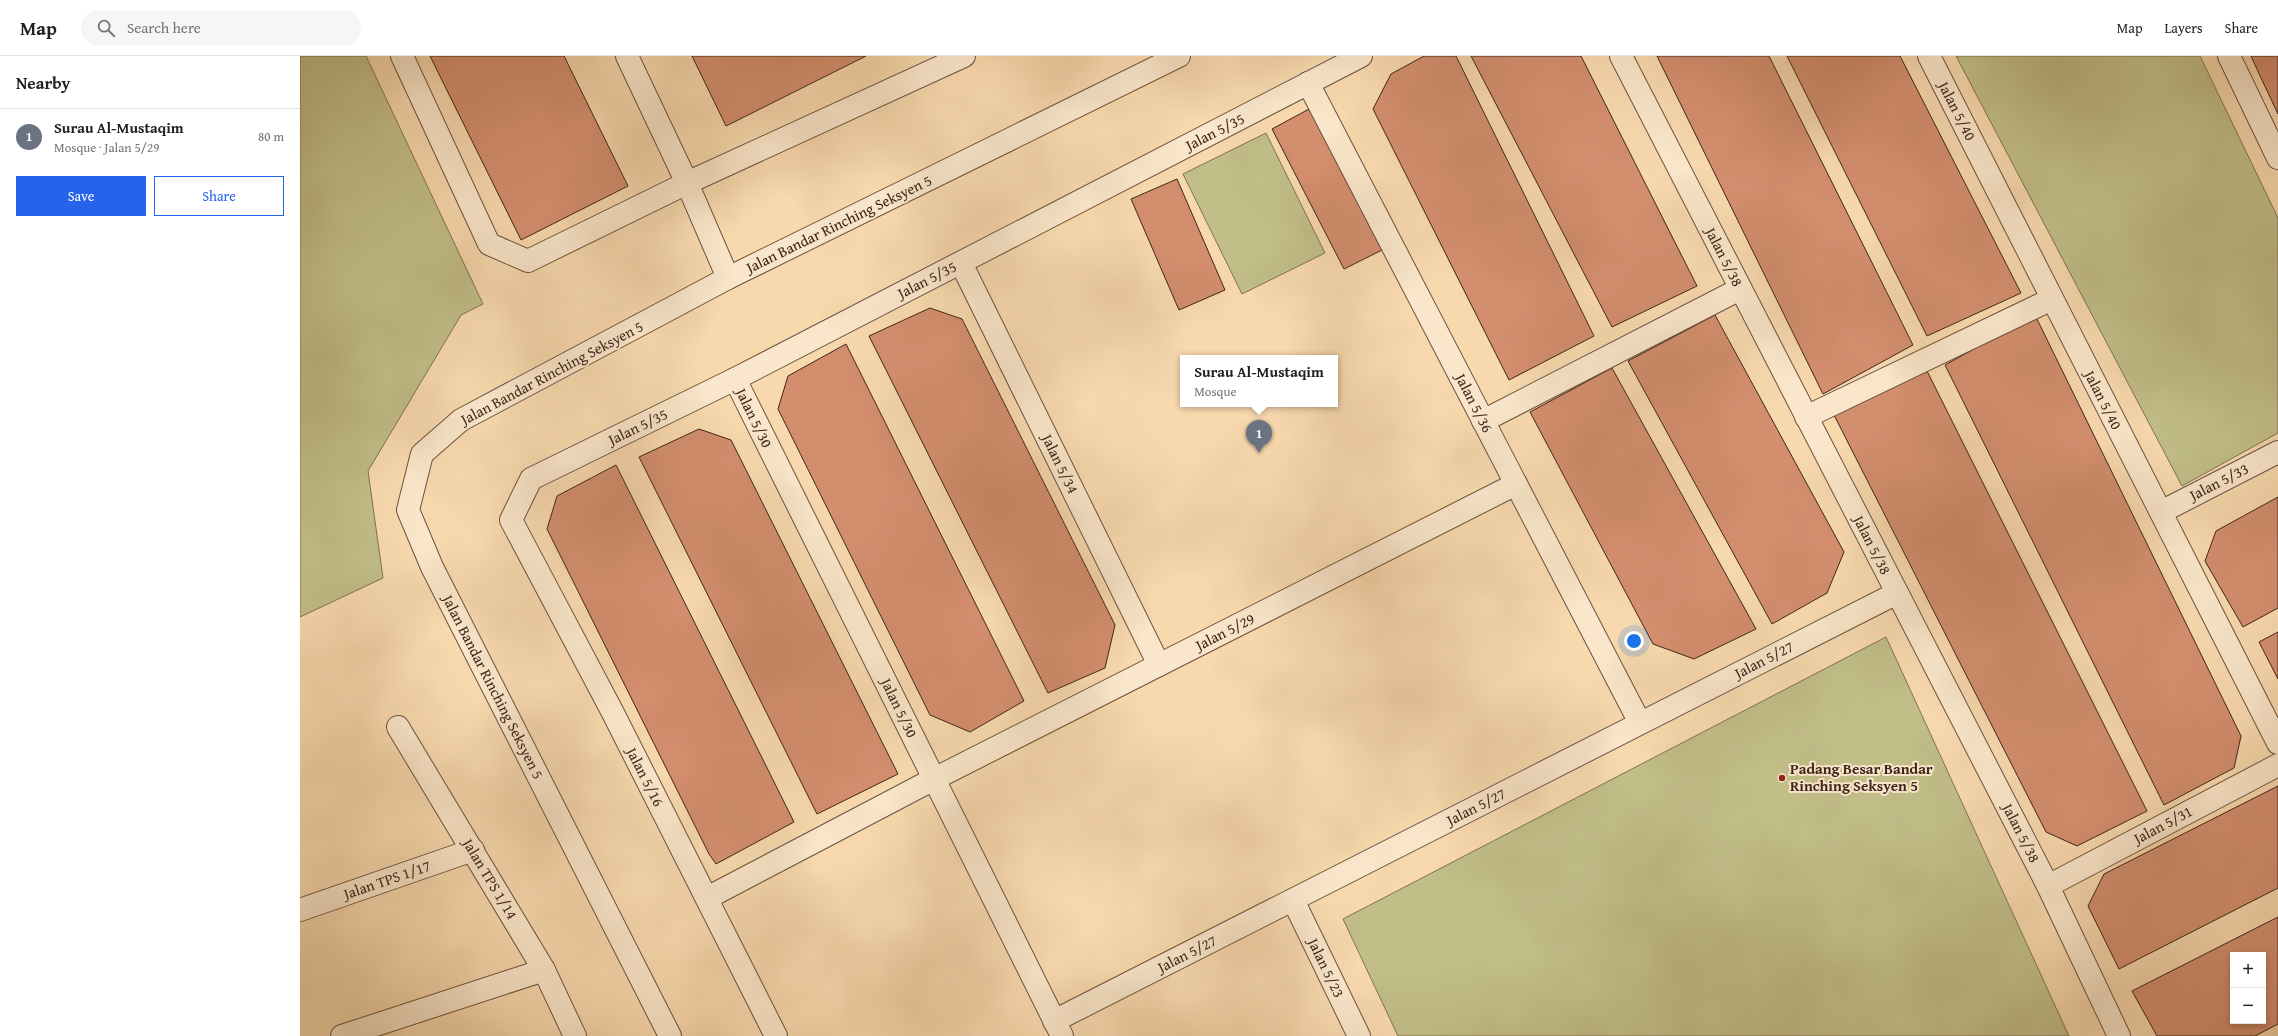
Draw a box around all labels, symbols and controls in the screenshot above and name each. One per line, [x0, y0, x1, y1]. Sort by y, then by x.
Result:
search box [81, 10, 361, 46]
text: Map [20, 14, 57, 42]
icon: search [95, 17, 117, 39]
text: Search here [127, 17, 201, 38]
text: Map [2117, 18, 2143, 38]
text: Layers [2165, 18, 2203, 38]
text: Share [2225, 18, 2258, 38]
text: Nearby [16, 70, 70, 95]
street label: Jalan 5/40 [1933, 76, 1981, 144]
street label: Jalan 5/35 [1180, 108, 1248, 156]
text: Surau Al-Mustaqim [54, 117, 184, 138]
text: 1 [26, 127, 32, 146]
text: 80 m [258, 127, 284, 146]
text: Mosque · Jalan 5/29 [54, 138, 159, 157]
street label: Jalan Bandar Rinching Seksyen 5 [741, 169, 935, 279]
button: Save [16, 176, 146, 216]
button: Share [154, 176, 284, 216]
street label: Jalan 5/38 [1700, 222, 1748, 290]
street label: Jalan 5/35 [892, 256, 960, 304]
street label: Jalan Bandar Rinching Seksyen 5 [455, 315, 647, 431]
popup [1180, 355, 1338, 407]
text: Surau Al-Mustaqim [1194, 361, 1324, 382]
street label: Jalan 5/40 [2079, 365, 2127, 433]
street label: Jalan 5/36 [1450, 368, 1498, 436]
text: Mosque [1194, 382, 1237, 401]
street label: Jalan 5/30 [730, 383, 778, 451]
street label: Jalan 5/35 [603, 403, 671, 451]
pin: 1 [1246, 420, 1272, 453]
street label: Jalan 5/34 [1036, 429, 1084, 497]
street label: Jalan 5/33 [2184, 458, 2252, 506]
street label: Jalan 5/38 [1848, 510, 1896, 578]
street label: Jalan Bandar Rinching Seksyen 5 [437, 589, 549, 782]
street label: Jalan 5/29 [1190, 608, 1258, 656]
your location [1624, 631, 1644, 651]
street label: Jalan 5/27 [1729, 636, 1797, 684]
street label: Jalan 5/30 [875, 673, 923, 741]
street label: Jalan 5/16 [621, 742, 669, 810]
place label: Padang Besar Bandar Rinching Seksyen 5 [1790, 758, 1933, 796]
marker: Padang Besar Bandar Rinching Seksyen 5 [1777, 773, 1787, 783]
street label: Jalan 5/27 [1441, 783, 1509, 831]
street label: Jalan 5/38 [1997, 798, 2045, 866]
street label: Jalan 5/31 [2128, 800, 2196, 850]
street label: Jalan TPS 1/14 [457, 833, 523, 923]
street label: Jalan TPS 1/17 [339, 855, 433, 905]
street label: Jalan 5/27 [1152, 930, 1220, 978]
street label: Jalan 5/23 [1302, 933, 1350, 1001]
map controls [2230, 952, 2266, 1024]
button: + [2230, 952, 2266, 988]
button: − [2230, 988, 2266, 1024]

